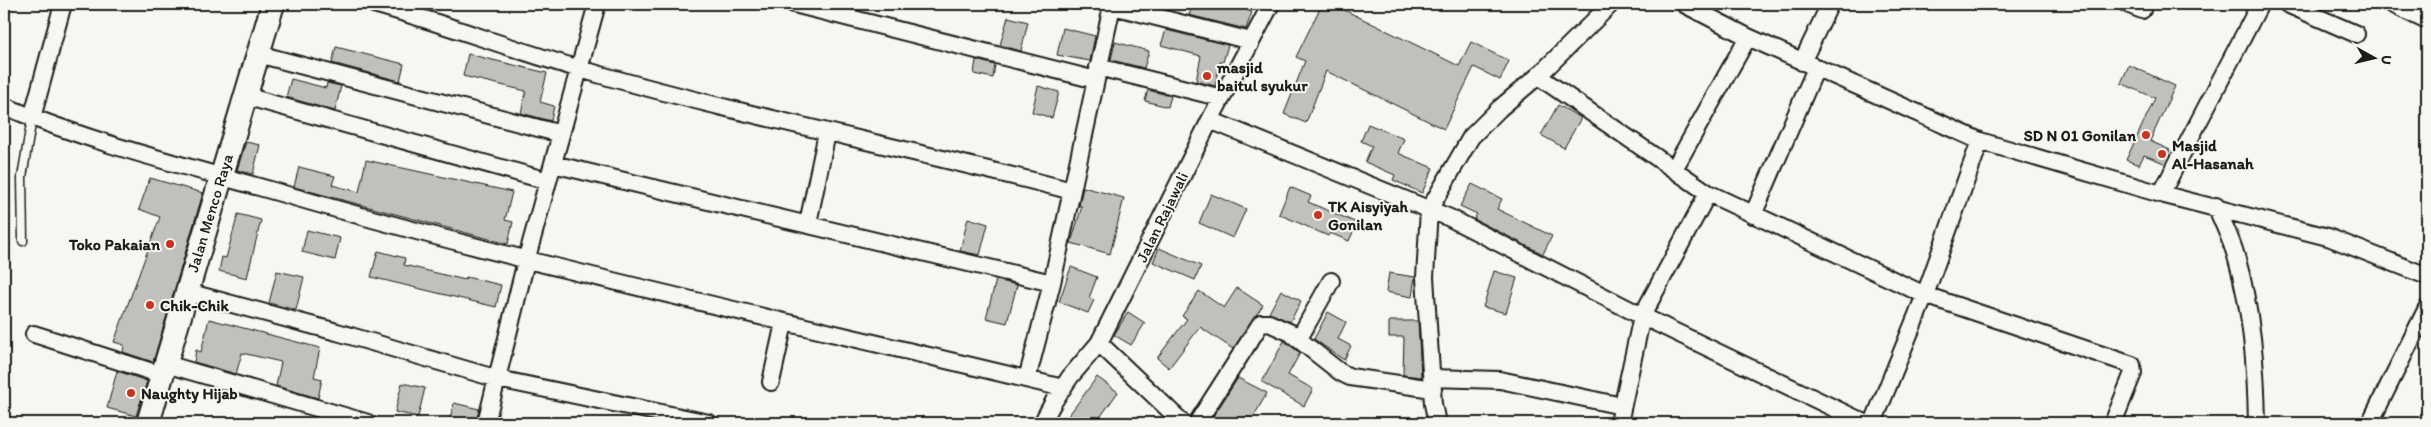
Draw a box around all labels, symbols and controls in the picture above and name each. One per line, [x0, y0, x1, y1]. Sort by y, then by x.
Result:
north arrow [2348, 32, 2398, 82]
text: U [2377, 54, 2395, 66]
place label: masjid baitul syukur [1216, 58, 1308, 96]
marker: masjid baitul syukur [1201, 70, 1213, 82]
place label: SD N 01 Gonilan [2024, 126, 2137, 145]
marker: SD N 01 Gonilan [2140, 129, 2152, 141]
place label: Masjid Al-Hasanah [2171, 136, 2254, 173]
marker: Masjid Al-Hasanah [2156, 148, 2168, 160]
street label: Jalan Menco Raya [183, 151, 237, 275]
street label: Jalan Rajawali [1132, 169, 1192, 265]
place label: TK Aisyiyah Gonilan [1327, 197, 1409, 234]
marker: TK Aisyiyah Gonilan [1312, 209, 1324, 221]
place label: Toko Pakaian [68, 235, 161, 254]
marker: Toko Pakaian [164, 238, 176, 250]
place label: Chik-Chik [160, 296, 229, 315]
marker: Chik-Chik [144, 299, 156, 311]
place label: Naughty Hijab [141, 384, 238, 404]
marker: Naughty Hijab [125, 387, 137, 399]

